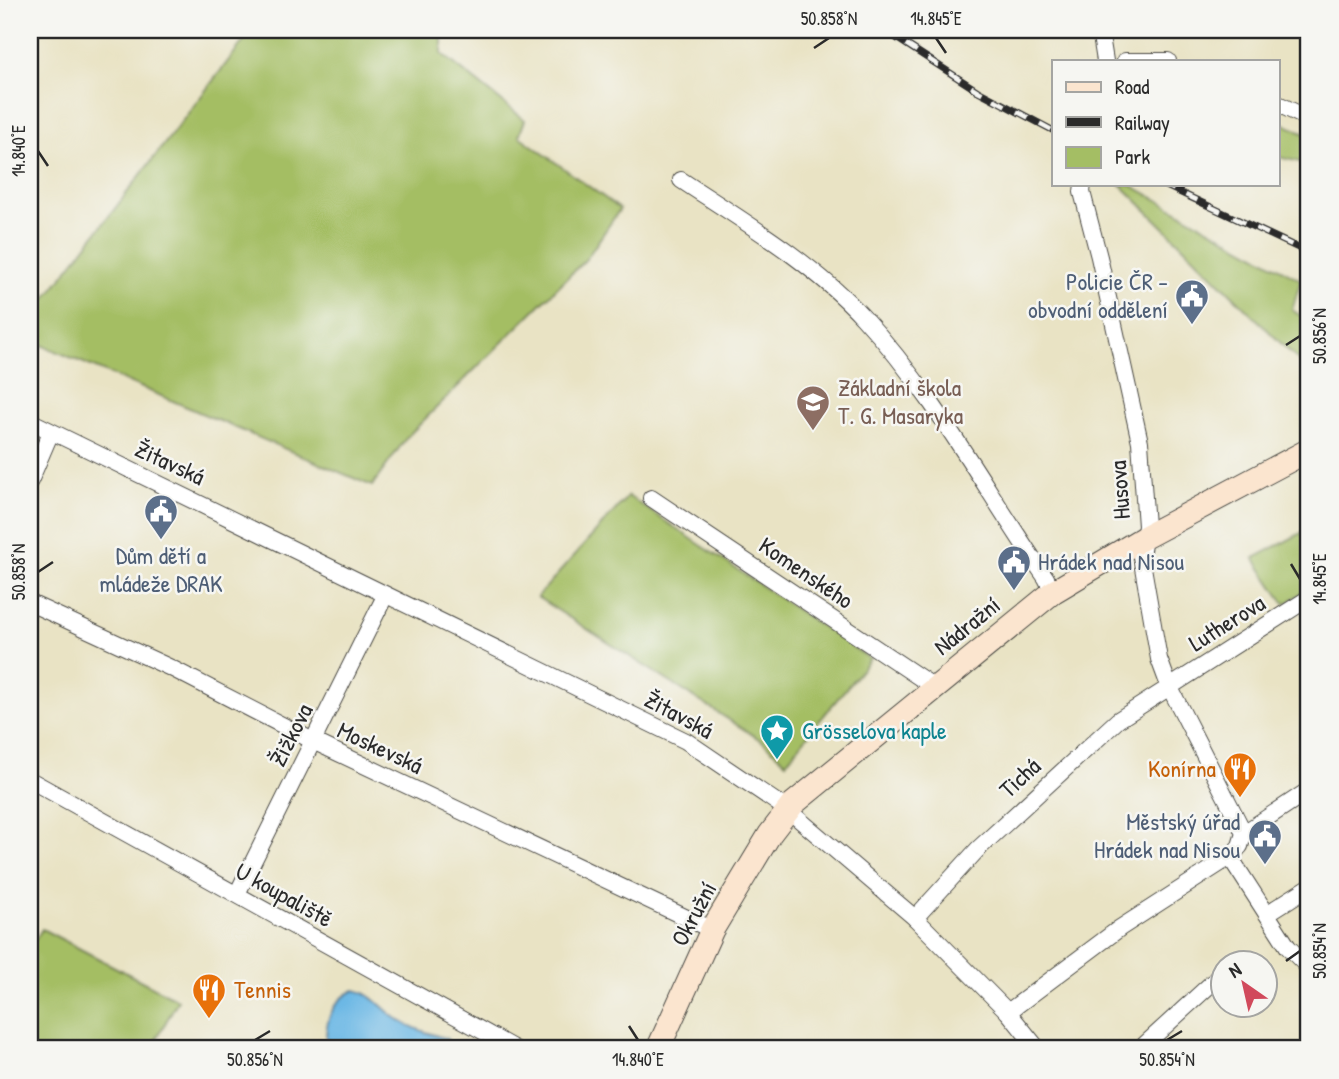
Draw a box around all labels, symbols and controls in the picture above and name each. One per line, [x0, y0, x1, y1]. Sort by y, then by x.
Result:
text: 50.858°N [801, 6, 857, 31]
text: 14.845°E [910, 6, 962, 31]
legend [1052, 60, 1280, 186]
text: Road [1115, 72, 1149, 101]
text: Railway [1115, 108, 1170, 137]
text: 14.840°E [6, 125, 31, 177]
text: Park [1115, 142, 1150, 171]
place label: Policie ČR - obvodní oddělení [1028, 265, 1168, 325]
public building icon: Policie ČR - obvodní oddělení [1173, 277, 1211, 326]
text: 50.856°N [1307, 308, 1332, 364]
place label: Základní škola T. G. Masaryka [838, 371, 963, 431]
school or university icon: Základní škola T. G. Masaryka [794, 383, 832, 432]
street label: Žitavská [130, 432, 210, 492]
street label: Husova [1101, 460, 1137, 520]
public building icon: Dům dětí a mládeže DRAK [142, 492, 180, 541]
street label: Komenského [753, 529, 860, 616]
place label: Dům dětí a mládeže DRAK [100, 539, 223, 599]
public building icon: Hrádek nad Nisou [995, 543, 1033, 592]
text: 50.858°N [6, 544, 31, 600]
place label: Hrádek nad Nisou [1038, 545, 1184, 577]
text: 14.845°E [1307, 553, 1332, 605]
street label: Lutherova [1182, 586, 1271, 658]
street label: Nádražní [927, 589, 1006, 662]
street label: Žitavská [640, 683, 719, 745]
street label: Žižkova [261, 698, 319, 771]
place icon: Grösselova kaple [758, 712, 796, 761]
street label: Moskevská [332, 713, 428, 781]
place label: Grösselova kaple [802, 714, 947, 746]
street label: Tichá [992, 750, 1047, 804]
restaurant icon: Konírna [1221, 750, 1259, 799]
place label: Konírna [1148, 752, 1216, 784]
place label: Městský úřad Hrádek nad Nisou [1094, 805, 1240, 865]
public building icon: Městský úřad Hrádek nad Nisou [1246, 817, 1284, 866]
street label: U koupaliště [230, 854, 339, 934]
street label: Okružní [663, 876, 723, 951]
text: 50.854°N [1307, 923, 1332, 979]
north arrow [1210, 950, 1280, 1020]
text: N [1223, 956, 1246, 984]
restaurant icon: Tennis [190, 971, 228, 1020]
place label: Tennis [234, 973, 291, 1005]
text: 50.856°N [227, 1047, 283, 1072]
text: 14.840°E [612, 1047, 664, 1072]
text: 50.854°N [1139, 1047, 1195, 1072]

